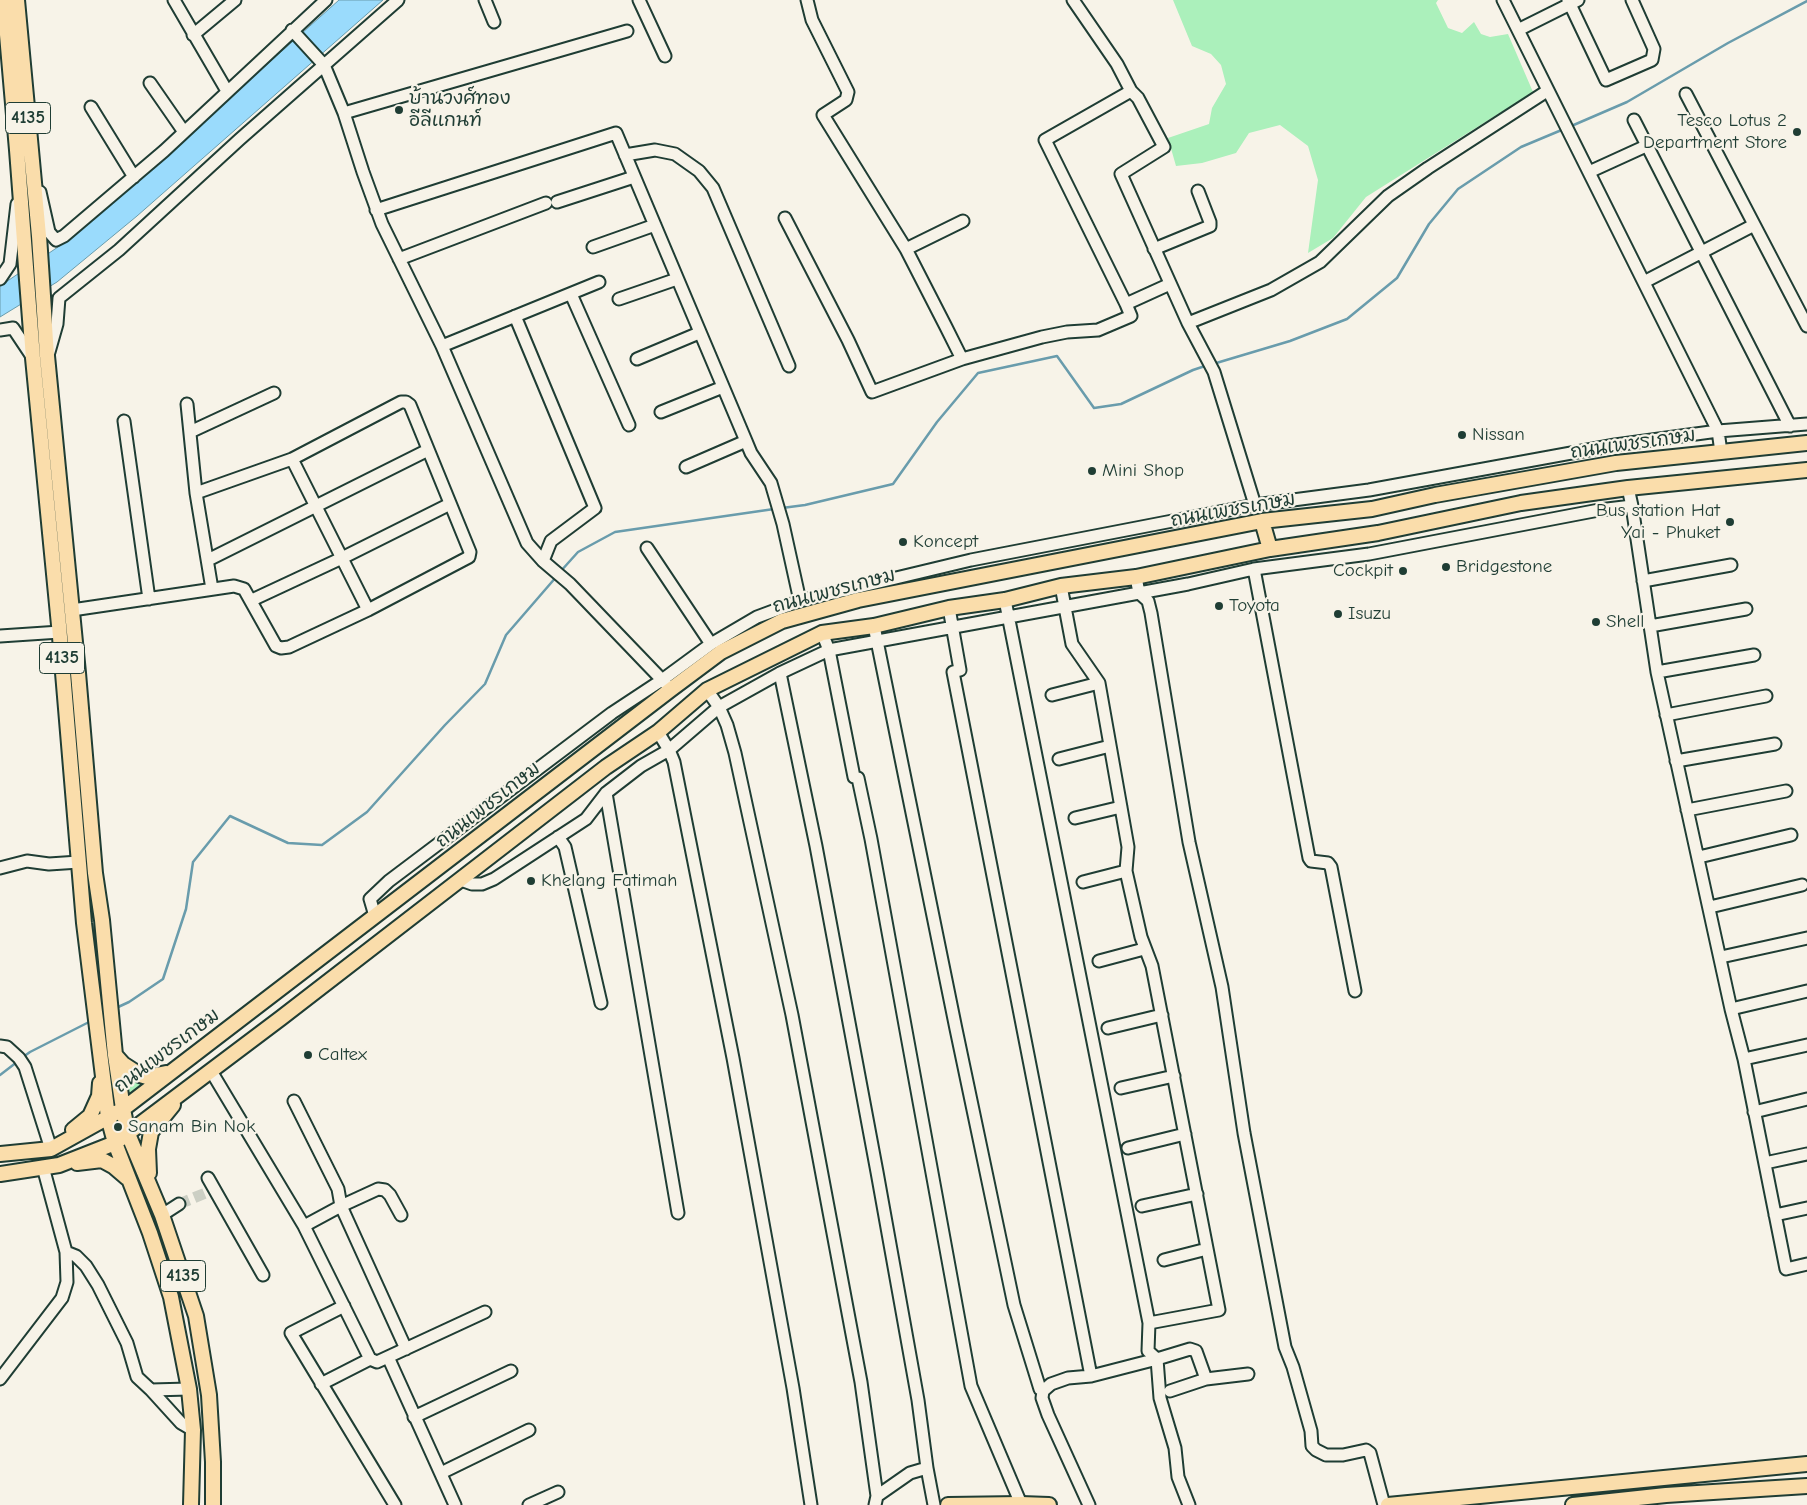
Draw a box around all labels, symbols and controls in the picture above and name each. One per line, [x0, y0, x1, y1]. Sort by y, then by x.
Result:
place label: บ้านวงศ์ทอง อีลีแกนท์ [409, 88, 511, 132]
road number: 4135 [5, 102, 50, 134]
marker: บ้านวงศ์ทอง อีลีแกนท์ [393, 104, 405, 116]
place label: Tesco Lotus 2 Department Store [1643, 110, 1787, 154]
marker: Tesco Lotus 2 Department Store [1791, 126, 1803, 138]
place label: Nissan [1472, 424, 1525, 446]
street label: ถนนเพชรเกษม [1569, 424, 1697, 464]
marker: Nissan [1456, 429, 1468, 441]
place label: Mini Shop [1102, 460, 1184, 482]
marker: Mini Shop [1086, 465, 1098, 477]
street label: ถนนเพชรเกษม [1169, 488, 1297, 532]
place label: Bus station Hat Yai - Phuket [1596, 500, 1720, 544]
marker: Bus station Hat Yai - Phuket [1724, 516, 1736, 528]
place label: Koncept [913, 531, 978, 553]
marker: Koncept [897, 536, 909, 548]
place label: Bridgestone [1456, 556, 1552, 578]
place label: Cockpit [1333, 560, 1393, 582]
marker: Bridgestone [1440, 561, 1452, 573]
street label: ถนนเพชรเกษม [770, 564, 898, 618]
marker: Cockpit [1397, 565, 1409, 577]
place label: Toyota [1229, 595, 1280, 617]
marker: Toyota [1213, 600, 1225, 612]
place label: Isuzu [1348, 603, 1391, 625]
marker: Isuzu [1332, 608, 1344, 620]
place label: Shell [1606, 611, 1645, 633]
marker: Shell [1590, 616, 1602, 628]
road number: 4135 [40, 642, 84, 674]
street label: ถนนเพชรเกษม [431, 757, 545, 853]
place label: Khelang Fatimah [541, 870, 677, 892]
marker: Khelang Fatimah [525, 875, 537, 887]
street label: ถนนเพชรเกษม [110, 1004, 224, 1098]
place label: Caltex [318, 1044, 367, 1066]
marker: Caltex [302, 1049, 314, 1061]
place label: Sanam Bin Nok [128, 1116, 255, 1138]
marker: Sanam Bin Nok [112, 1121, 124, 1133]
road number: 4135 [160, 1260, 206, 1292]

